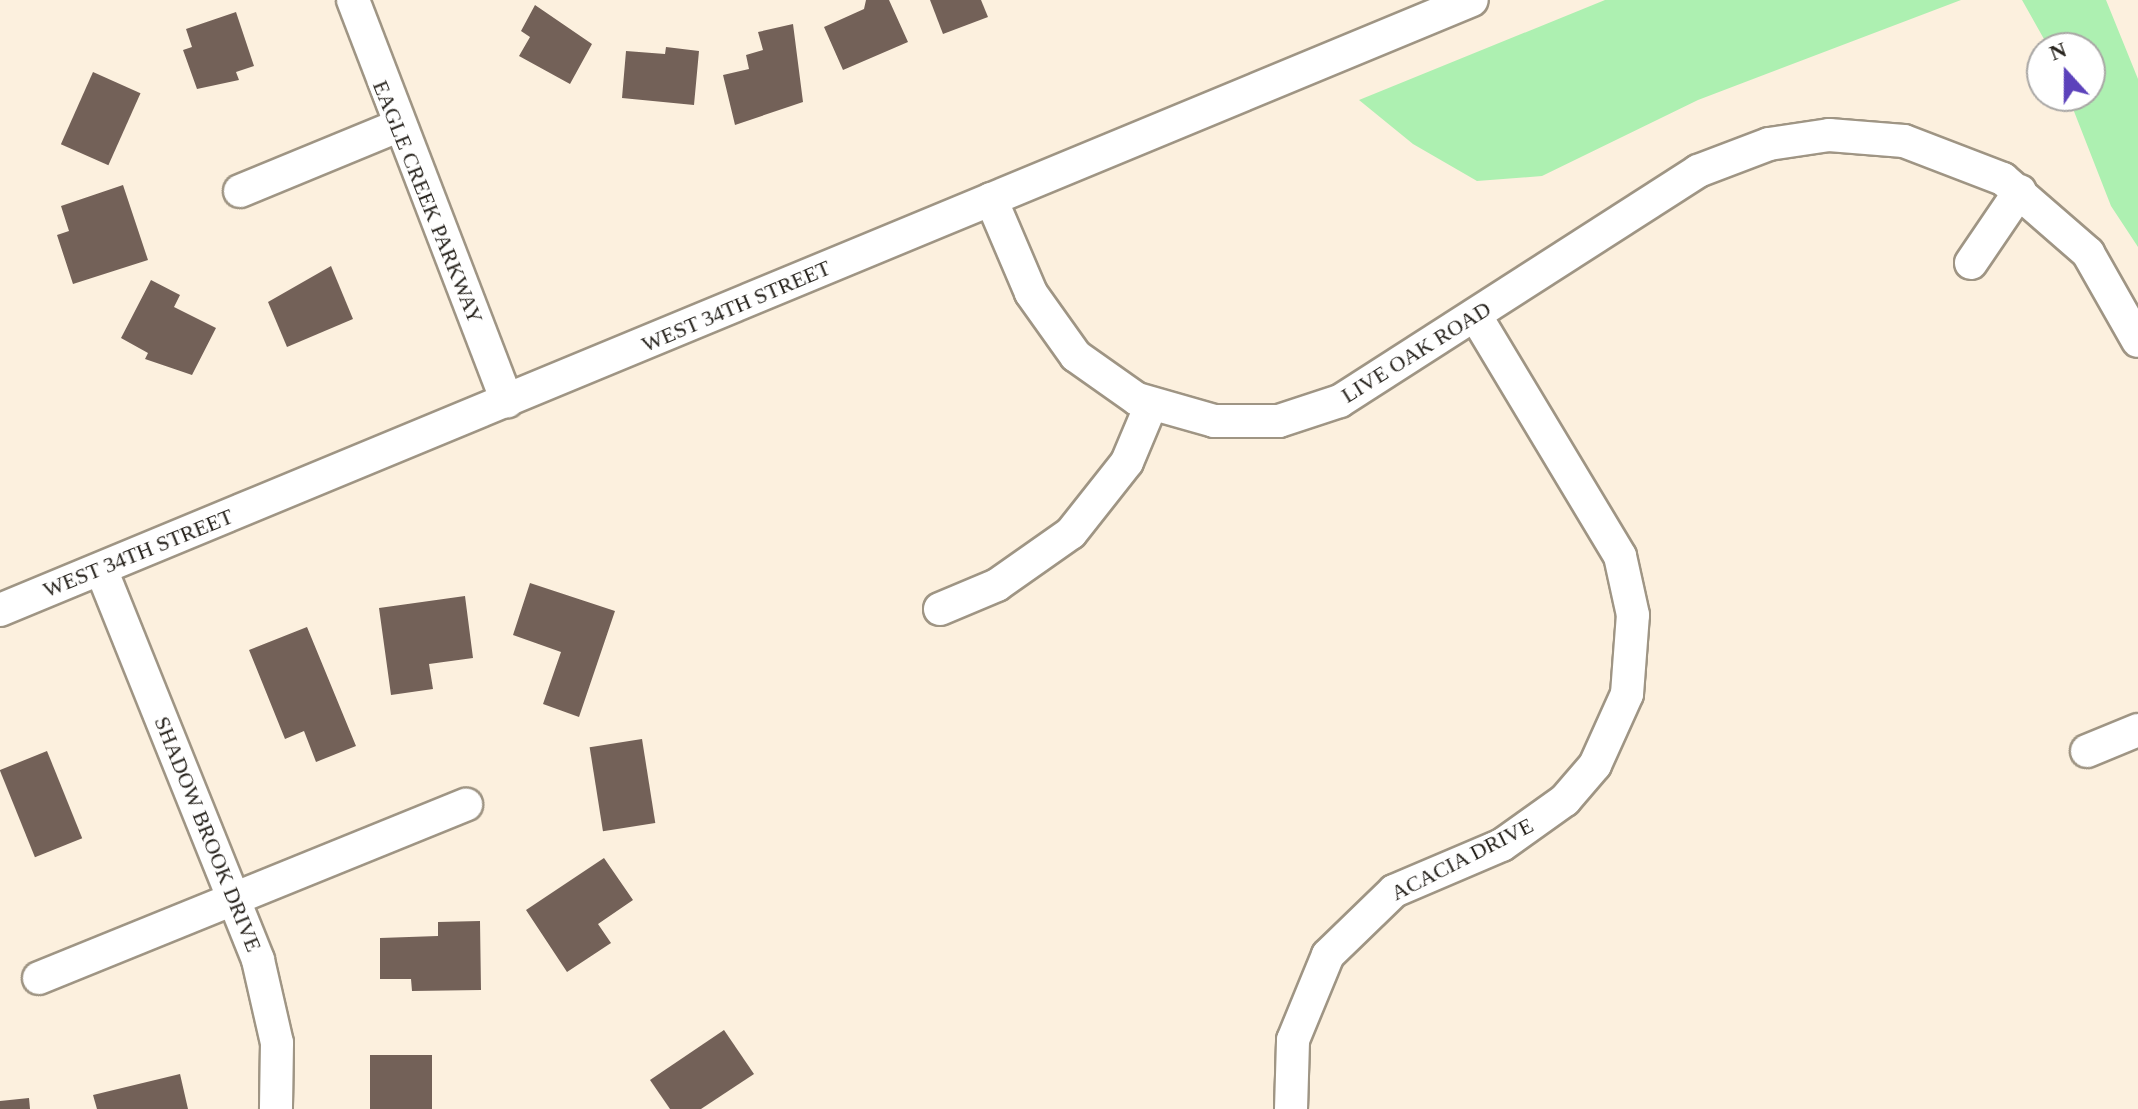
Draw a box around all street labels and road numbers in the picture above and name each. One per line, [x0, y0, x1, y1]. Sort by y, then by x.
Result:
street label: EAGLE CREEK PARKWAY [367, 77, 489, 327]
street label: WEST 34TH STREET [637, 254, 835, 358]
street label: LIVE OAK ROAD [1336, 295, 1496, 409]
street label: WEST 34TH STREET [39, 503, 237, 603]
street label: SHADOW BROOK DRIVE [149, 712, 267, 956]
street label: ACACIA DRIVE [1386, 812, 1538, 906]

